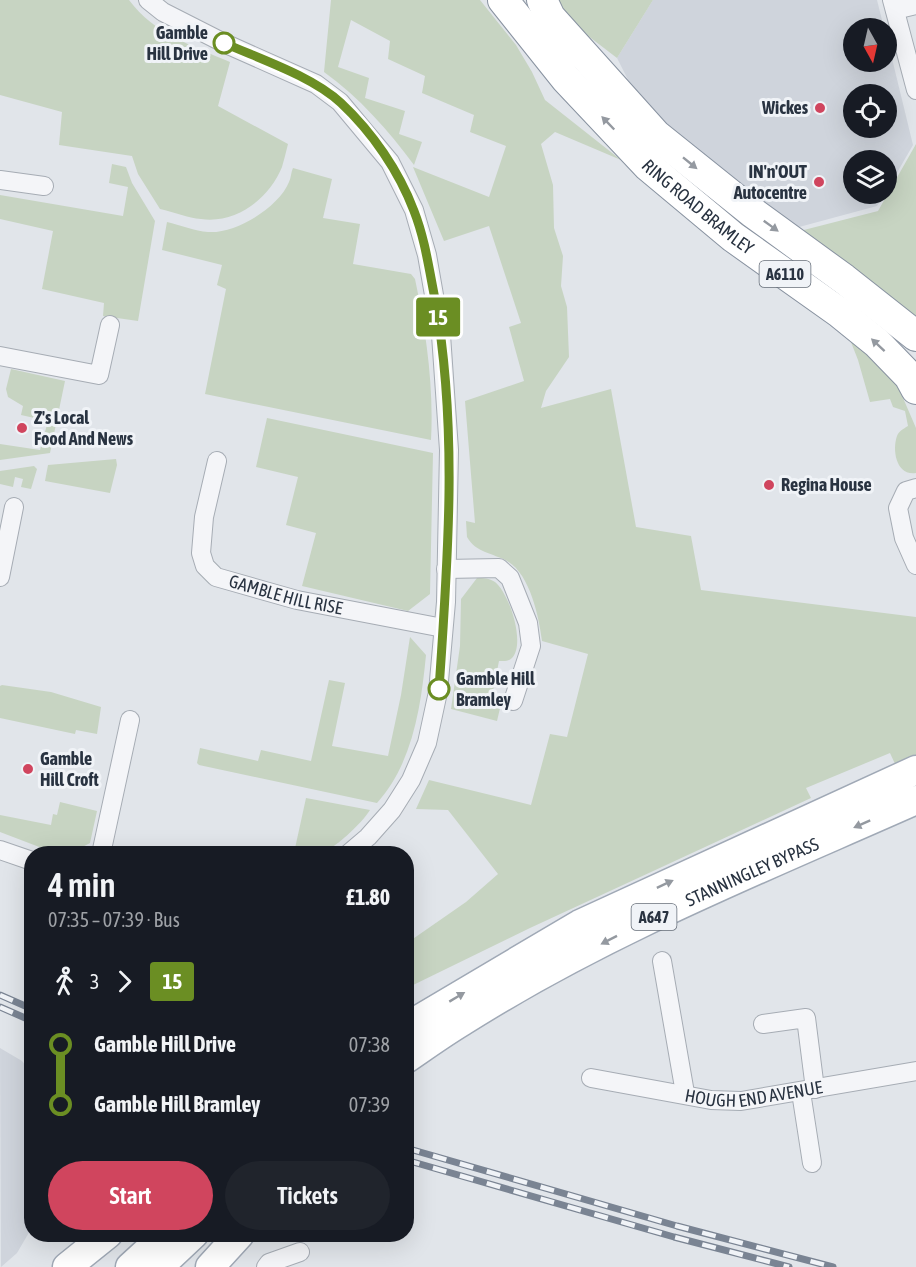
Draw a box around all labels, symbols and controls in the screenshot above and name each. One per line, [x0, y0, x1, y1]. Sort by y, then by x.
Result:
north arrow [843, 18, 897, 72]
map controls [843, 18, 897, 204]
place label: Gamble Hill Drive [146, 22, 208, 64]
marker: Gamble Hill Drive [213, 32, 235, 54]
button: locate [843, 84, 897, 138]
place label: Wickes [761, 97, 809, 118]
marker: Wickes [813, 101, 827, 115]
one-way arrow [601, 117, 615, 131]
button: layers [843, 150, 897, 204]
street label: RING ROAD BRAMLEY [638, 155, 758, 258]
one-way arrow [683, 156, 698, 168]
place label: IN'n'OUT Autocentre [733, 161, 807, 203]
marker: IN'n'OUT Autocentre [812, 175, 826, 189]
one-way arrow [763, 220, 779, 232]
road number: A6110 [760, 261, 810, 287]
line badge: 15 [411, 298, 465, 336]
text: 15 [428, 305, 448, 329]
one-way arrow [871, 339, 886, 352]
place label: Z's Local Food And News [34, 407, 134, 449]
marker: Z's Local Food And News [15, 421, 29, 435]
place label: Regina House [781, 474, 872, 495]
marker: Regina House [762, 478, 776, 492]
street label: GAMBLE HILL RISE [227, 570, 345, 619]
place label: Gamble Hill Bramley [456, 668, 535, 710]
marker: Gamble Hill Bramley [428, 678, 450, 700]
place label: Gamble Hill Croft [40, 748, 99, 790]
marker: Gamble Hill Croft [21, 762, 35, 776]
one-way arrow [853, 819, 871, 829]
street label: STANNINGLEY BYPASS [682, 833, 822, 911]
text: 4 min [48, 866, 115, 904]
one-way arrow [656, 879, 674, 889]
text: £1.80 [346, 884, 390, 910]
road number: A647 [632, 904, 676, 930]
text: 07:35 – 07:39 · Bus [48, 908, 180, 931]
one-way arrow [600, 935, 617, 944]
icon: walk [48, 965, 81, 998]
icon: forward [108, 965, 141, 998]
text: 15 [162, 969, 182, 993]
text: 3 [90, 970, 99, 993]
one-way arrow [449, 992, 466, 1002]
text: Gamble Hill Drive [94, 1031, 236, 1057]
text: 07:38 [349, 1033, 390, 1056]
street label: HOUGH END AVENUE [683, 1076, 824, 1111]
text: Gamble Hill Bramley [94, 1091, 260, 1117]
text: 07:39 [349, 1093, 390, 1116]
button: Start [48, 1161, 213, 1230]
button: Tickets [225, 1161, 390, 1230]

